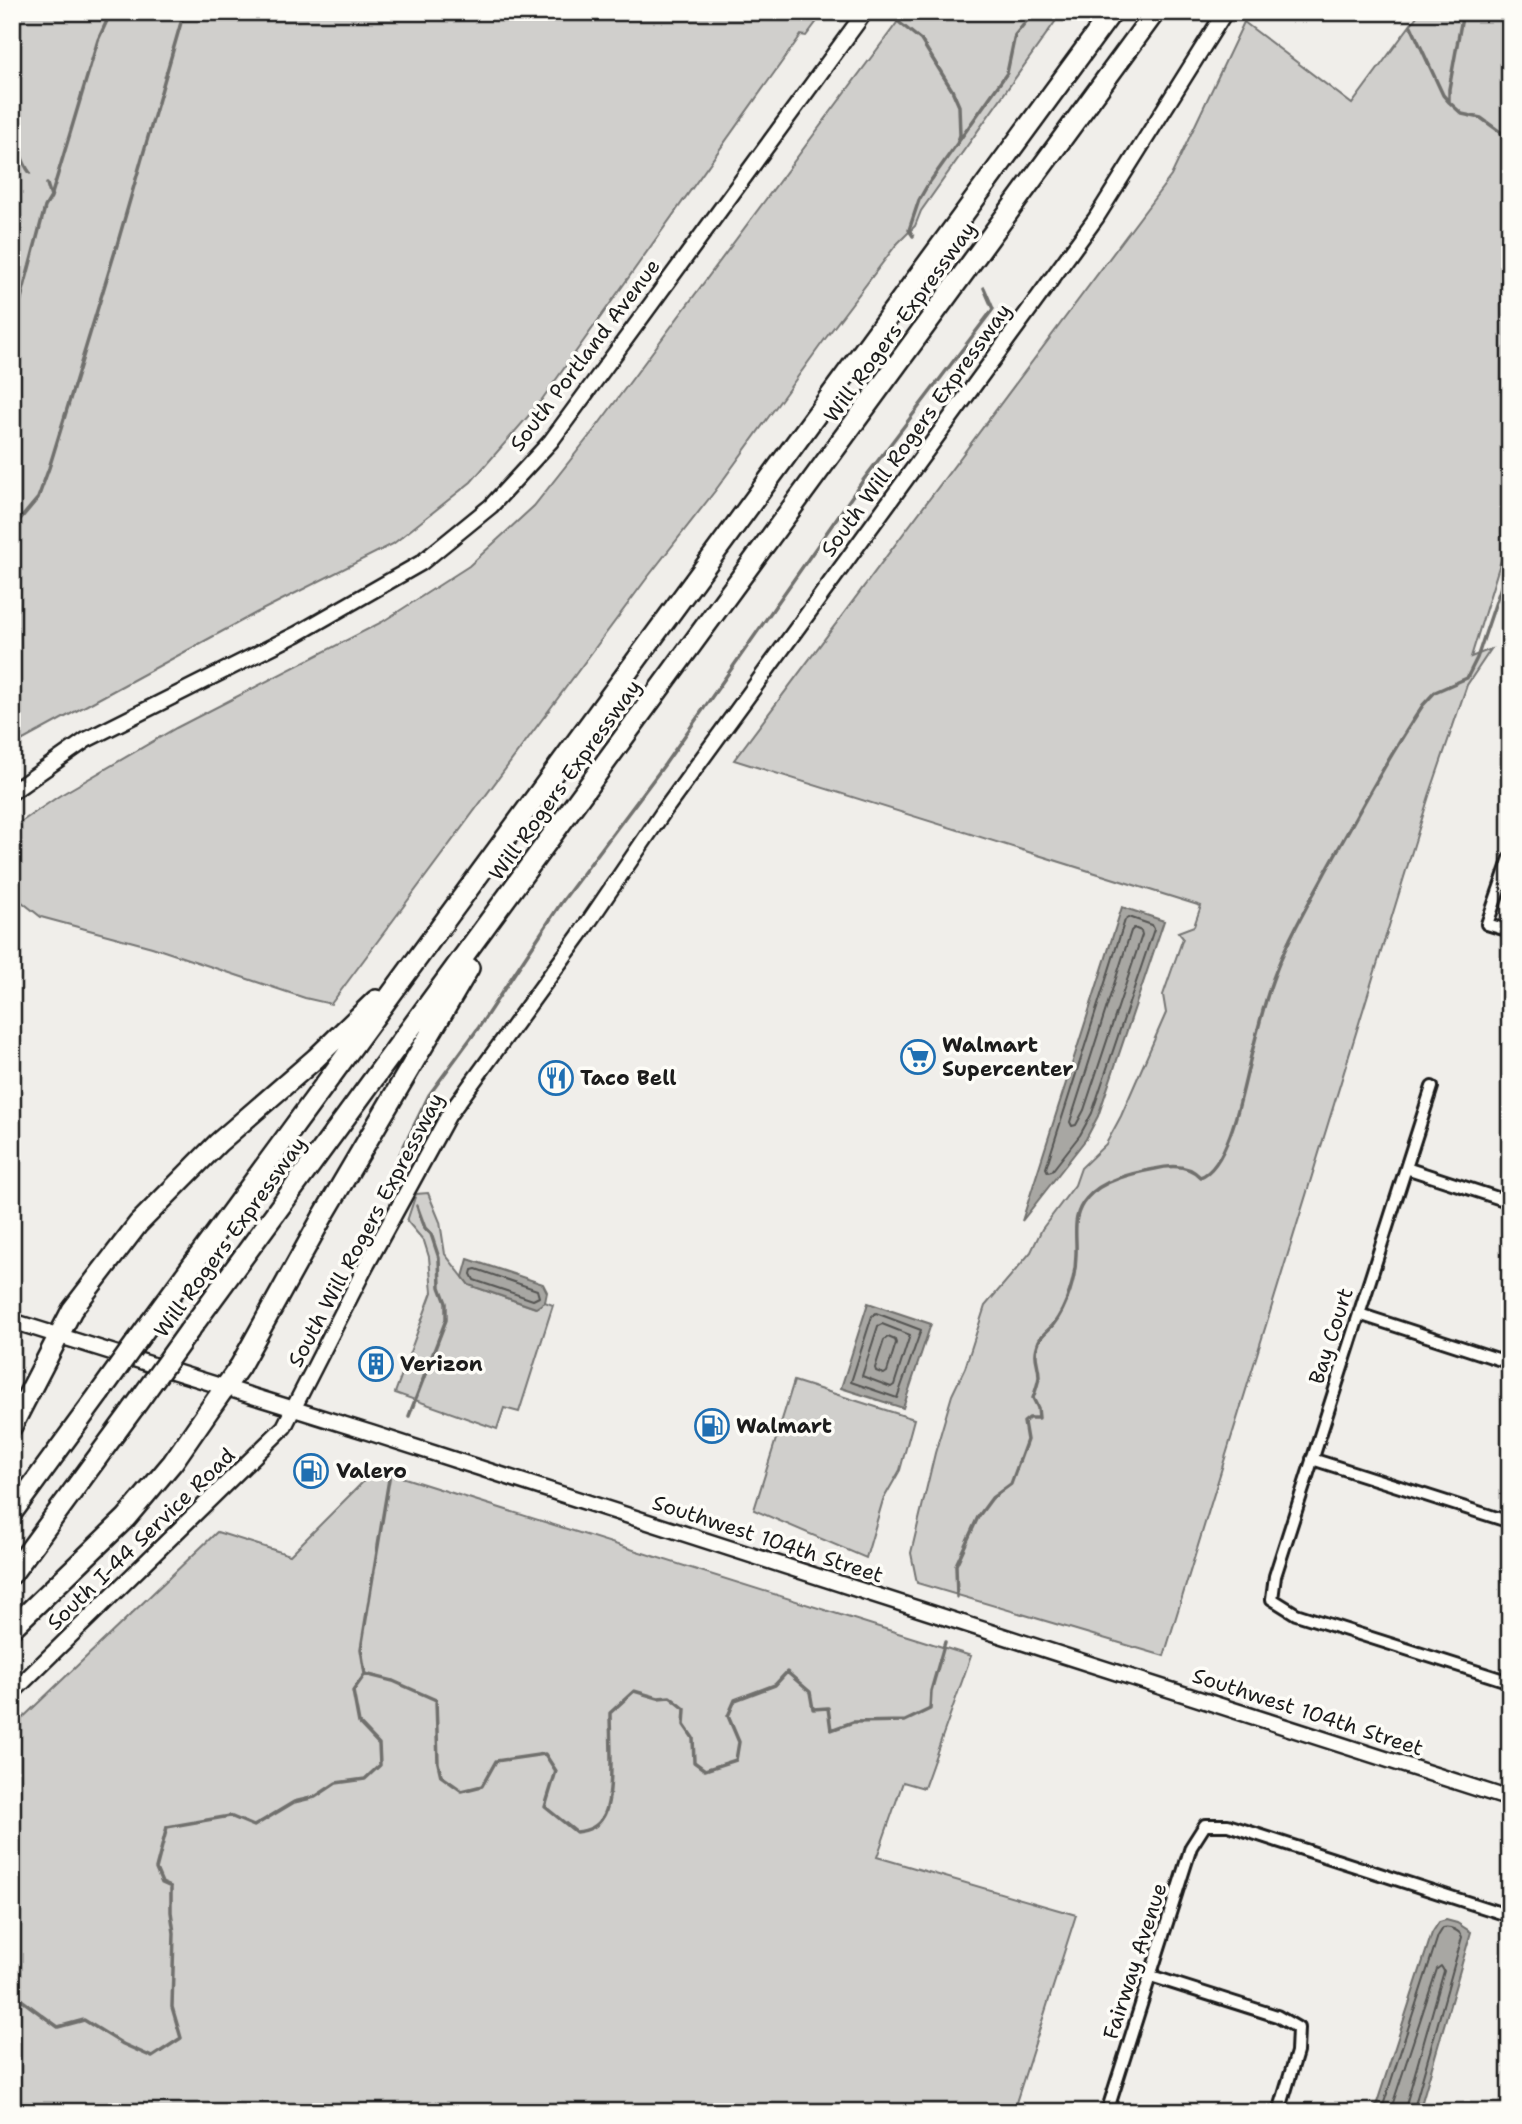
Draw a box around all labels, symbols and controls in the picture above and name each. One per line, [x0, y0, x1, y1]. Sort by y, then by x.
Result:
street label: Will Rogers Expressway [818, 216, 982, 428]
street label: South Portland Avenue [503, 253, 667, 457]
street label: South Will Rogers Expressway [814, 298, 1018, 562]
street label: Will Rogers Expressway [483, 674, 647, 886]
place label: Walmart Supercenter [942, 1031, 1073, 1083]
supermarket icon: Walmart Supercenter [899, 1038, 937, 1076]
restaurant icon: Taco Bell [537, 1059, 575, 1097]
place label: Taco Bell [580, 1064, 676, 1092]
street label: South Will Rogers Expressway [282, 1088, 450, 1372]
street label: Will Rogers Expressway [148, 1131, 312, 1343]
street label: Bay Court [1302, 1284, 1360, 1388]
building icon: Verizon [357, 1345, 395, 1383]
place label: Verizon [400, 1350, 483, 1378]
fuel station icon: Walmart [693, 1407, 731, 1445]
place label: Walmart [736, 1412, 832, 1440]
street label: South I-44 Service Road [41, 1442, 241, 1636]
fuel station icon: Valero [292, 1452, 330, 1490]
place label: Valero [336, 1457, 407, 1485]
street label: Southwest 104th Street [649, 1488, 887, 1590]
street label: Southwest 104th Street [1189, 1661, 1427, 1763]
street label: Fairway Avenue [1097, 1879, 1173, 2043]

